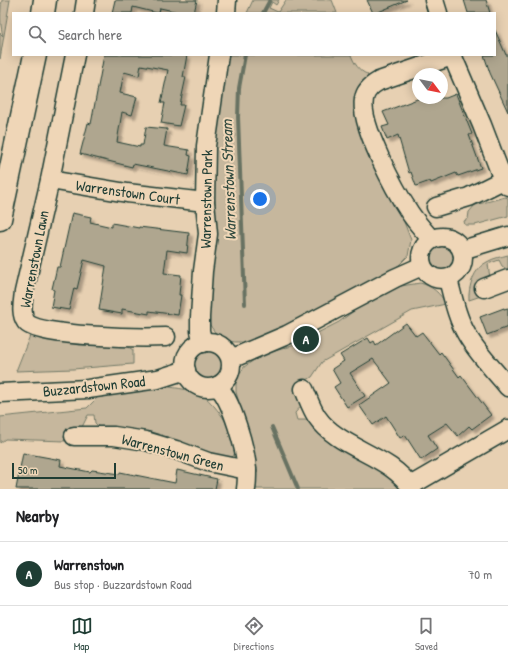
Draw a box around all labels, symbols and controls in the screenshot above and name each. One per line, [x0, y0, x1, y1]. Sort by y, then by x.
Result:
search box [12, 12, 496, 56]
icon: search [26, 23, 48, 45]
text: Search here [58, 24, 122, 45]
north arrow [412, 68, 448, 104]
water label: Warrenstown Stream [215, 118, 241, 241]
street label: Warrenstown Park [195, 149, 217, 249]
street label: Warrenstown Court [75, 174, 182, 210]
your location [250, 189, 270, 209]
street label: Warrenstown Lawn [14, 208, 54, 309]
pin: A [293, 324, 319, 354]
street label: Buzzardstown Road [42, 370, 146, 402]
street label: Warrenstown Green [119, 428, 227, 476]
scale bar [12, 461, 116, 480]
text: 50 m [18, 463, 38, 477]
text: Nearby [16, 504, 59, 527]
text: Warrenstown [54, 554, 124, 575]
text: A [26, 565, 32, 583]
text: 70 m [468, 565, 492, 583]
text: Bus stop · Buzzardstown Road [54, 575, 192, 593]
tab: Map [71, 615, 93, 653]
tab: Directions [234, 615, 274, 653]
tab: Saved [415, 615, 437, 653]

